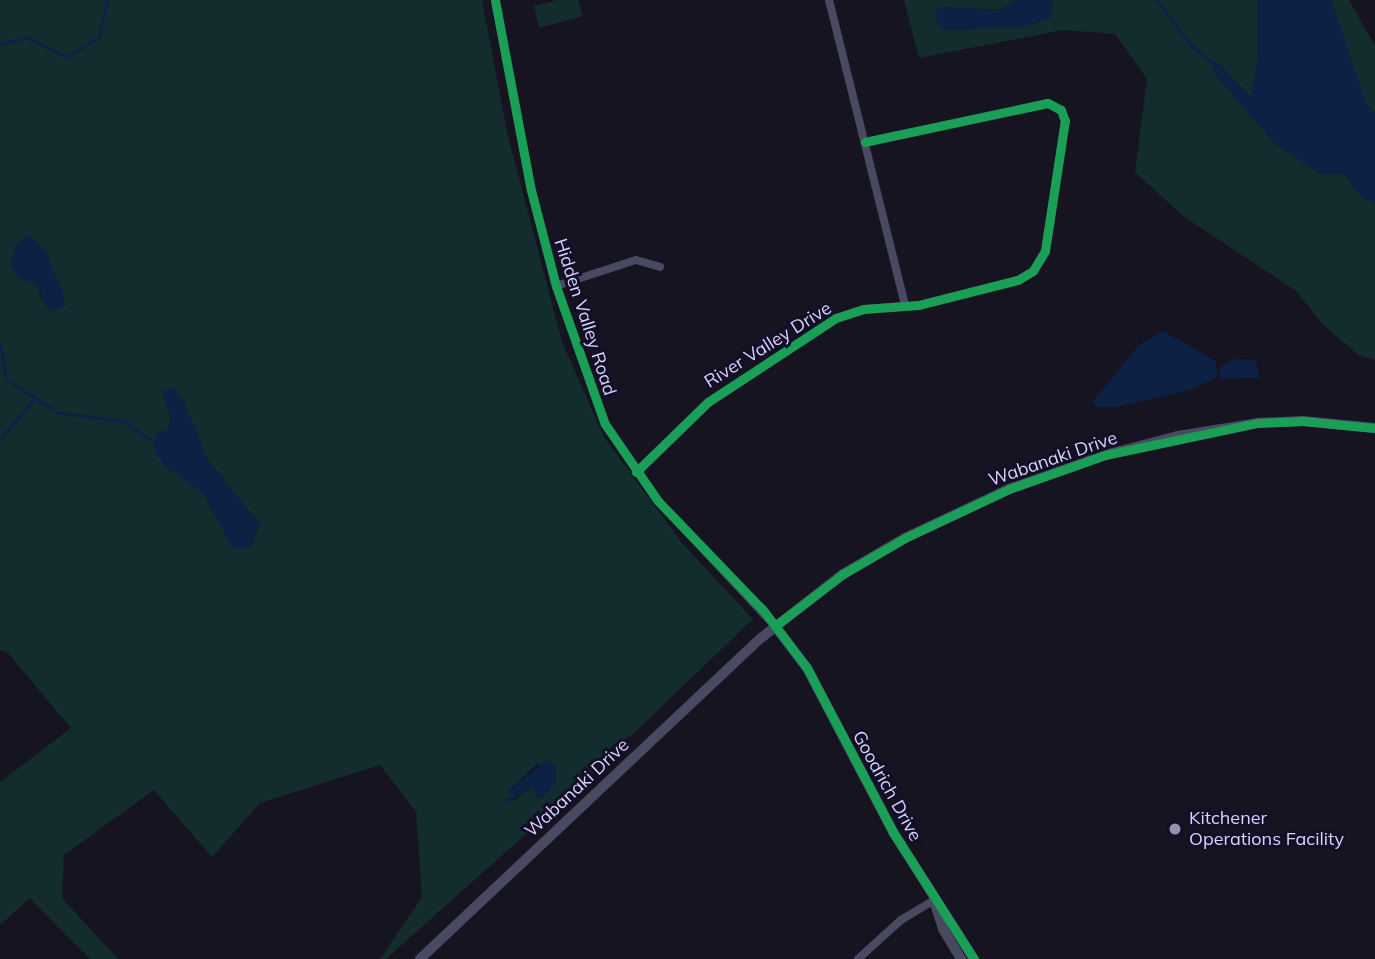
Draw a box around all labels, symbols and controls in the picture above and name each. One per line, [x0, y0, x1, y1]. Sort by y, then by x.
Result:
street label: Hidden Valley Road [549, 236, 621, 398]
street label: River Valley Drive [701, 297, 835, 393]
street label: Wabanaki Drive [986, 427, 1120, 491]
street label: Goodrich Drive [848, 727, 926, 845]
street label: Wabanaki Drive [520, 734, 634, 842]
place label: Kitchener Operations Facility [1189, 808, 1344, 850]
marker: Kitchener Operations Facility [1167, 821, 1183, 837]

